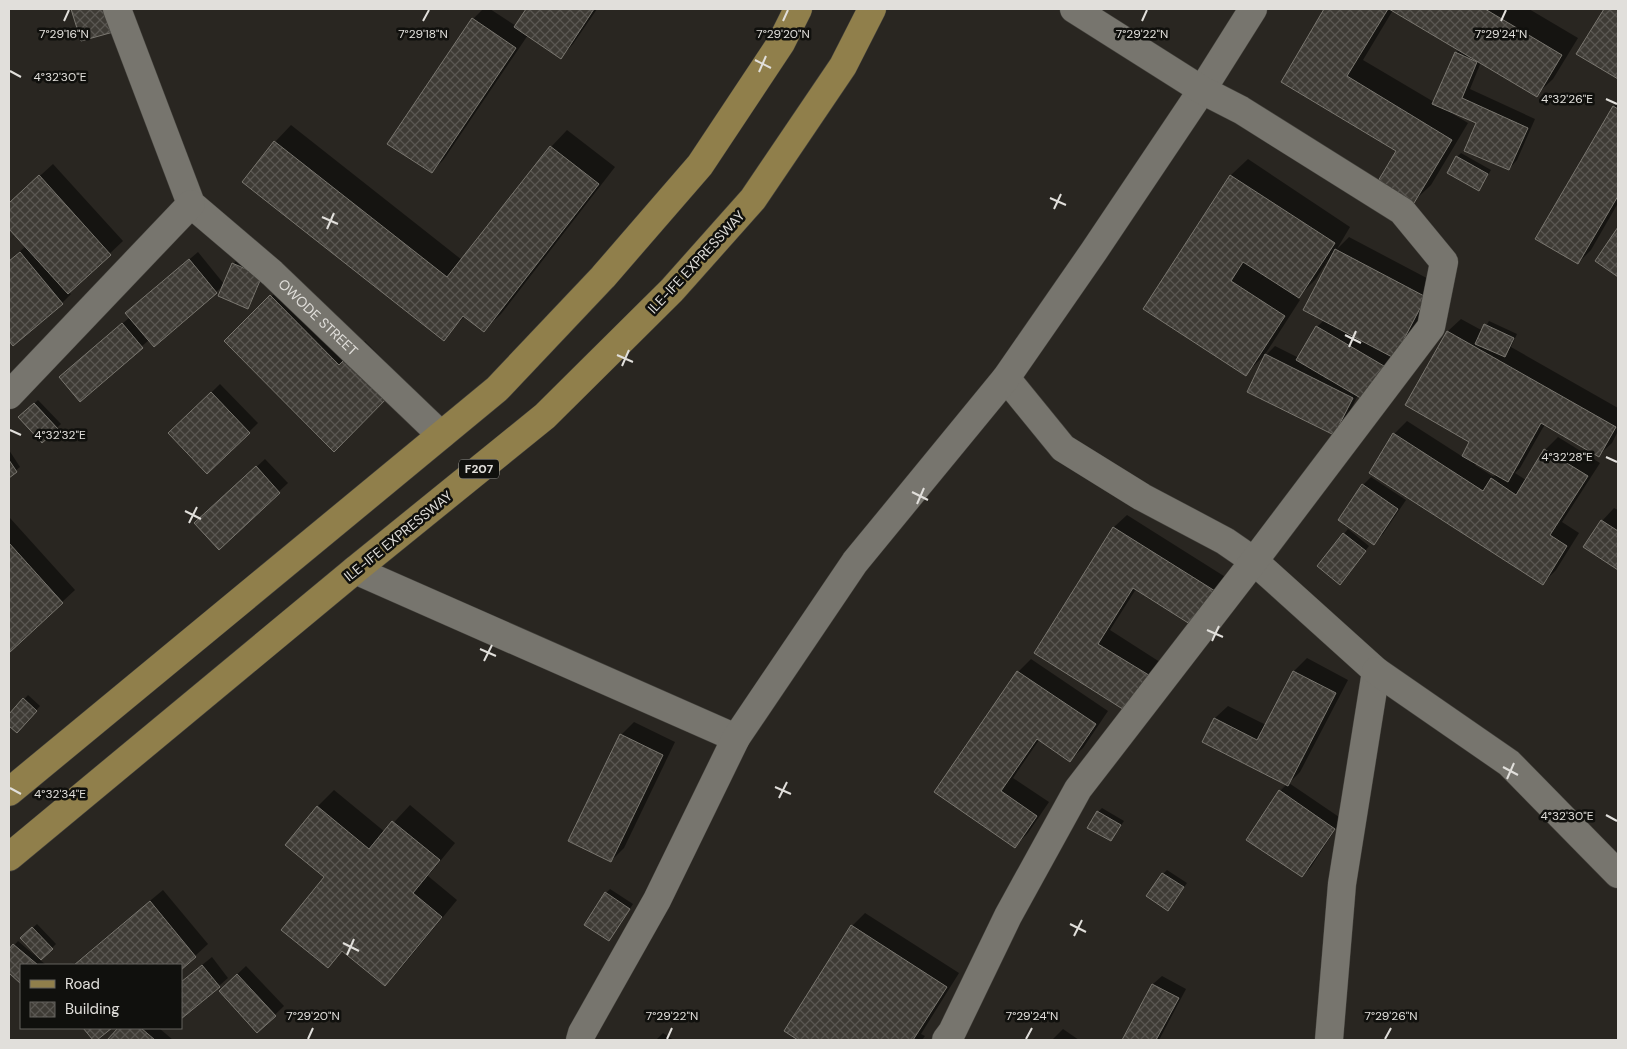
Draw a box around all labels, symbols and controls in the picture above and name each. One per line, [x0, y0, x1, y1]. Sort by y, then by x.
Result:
text: 7°29'16"N [39, 26, 89, 42]
text: 7°29'18"N [398, 26, 448, 42]
text: 7°29'20"N [756, 26, 810, 42]
text: 7°29'22"N [1116, 26, 1168, 42]
text: 7°29'24"N [1475, 26, 1527, 42]
text: 4°32'30"E [34, 69, 87, 85]
text: 4°32'26"E [1541, 91, 1593, 107]
street label: ILE-IFE EXPRESSWAY [644, 207, 748, 317]
street label: OWODE STREET [275, 275, 362, 360]
text: 4°32'32"E [34, 427, 86, 443]
text: 4°32'28"E [1541, 449, 1593, 465]
road number: F207 [459, 459, 499, 478]
street label: ILE-IFE EXPRESSWAY [340, 487, 456, 585]
text: 4°32'34"E [34, 786, 86, 802]
text: 4°32'30"E [1541, 808, 1594, 824]
legend [20, 964, 182, 1029]
text: Road [65, 974, 100, 994]
text: Building [65, 999, 120, 1019]
text: 7°29'20"N [286, 1008, 340, 1024]
text: 7°29'22"N [646, 1008, 698, 1024]
text: 7°29'24"N [1006, 1008, 1058, 1024]
text: 7°29'26"N [1365, 1008, 1418, 1024]

